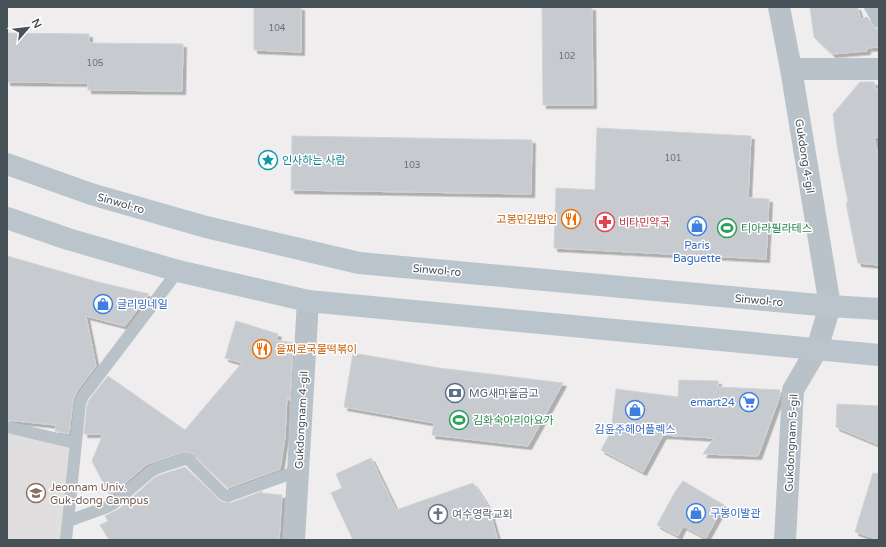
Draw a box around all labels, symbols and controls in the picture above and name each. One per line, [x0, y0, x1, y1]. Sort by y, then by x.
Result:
north arrow [8, 8, 48, 48]
text: N [29, 17, 44, 30]
house number: 104 [269, 23, 286, 34]
house number: 102 [559, 51, 575, 62]
house number: 105 [87, 58, 104, 69]
street label: Gukdong 4-gil [792, 118, 817, 194]
place icon: 인사하는 사람 [257, 149, 279, 171]
house number: 101 [665, 153, 681, 164]
place label: 인사하는 사람 [282, 154, 346, 167]
house number: 103 [404, 160, 420, 171]
street label: Sinwol-ro [96, 191, 146, 217]
restaurant icon: 고봉민김밥인 [560, 208, 582, 230]
pharmacy icon: 비타민약국 [594, 211, 616, 233]
place label: 고봉민김밥인 [496, 213, 557, 226]
shop icon: Paris Baguette [686, 215, 708, 237]
place label: 비타민약국 [619, 216, 670, 229]
sports icon: 티아라필라테스 [716, 217, 738, 239]
place label: 티아라필라테스 [741, 222, 812, 235]
place label: Paris Baguette [673, 239, 721, 265]
street label: Sinwol-ro [412, 262, 462, 279]
street label: Sinwol-ro [734, 292, 784, 309]
shop icon: 글리밍네일 [92, 293, 114, 315]
place label: 글리밍네일 [117, 298, 168, 311]
restaurant icon: 을찌로국물떡볶이 [251, 338, 273, 360]
place label: 을찌로국물떡볶이 [276, 343, 357, 356]
street label: Gukdongnam 4-gil [292, 371, 311, 469]
bank icon: MG새마을금고 [444, 382, 466, 404]
place label: MG새마을금고 [469, 387, 539, 400]
supermarket icon: emart24 [738, 391, 760, 413]
street label: Gukdongnam 5-gil [782, 394, 801, 492]
place label: emart24 [690, 396, 735, 409]
shop icon: 김윤주헤어플렉스 [624, 399, 646, 421]
sports icon: 김화숙아리아요가 [448, 409, 470, 431]
place label: 김화숙아리아요가 [473, 414, 554, 427]
place label: 김윤주헤어플렉스 [595, 423, 675, 436]
place label: Jeonnam Univ. Guk-dong Campus [50, 481, 148, 507]
school or university icon: Jeonnam Univ. Guk-dong Campus [25, 482, 47, 504]
shop icon: 구봉이발관 [685, 502, 707, 524]
church icon: 여수영락교회 [427, 503, 449, 525]
place label: 구봉이발관 [710, 507, 761, 520]
place label: 여수영락교회 [452, 508, 513, 521]

